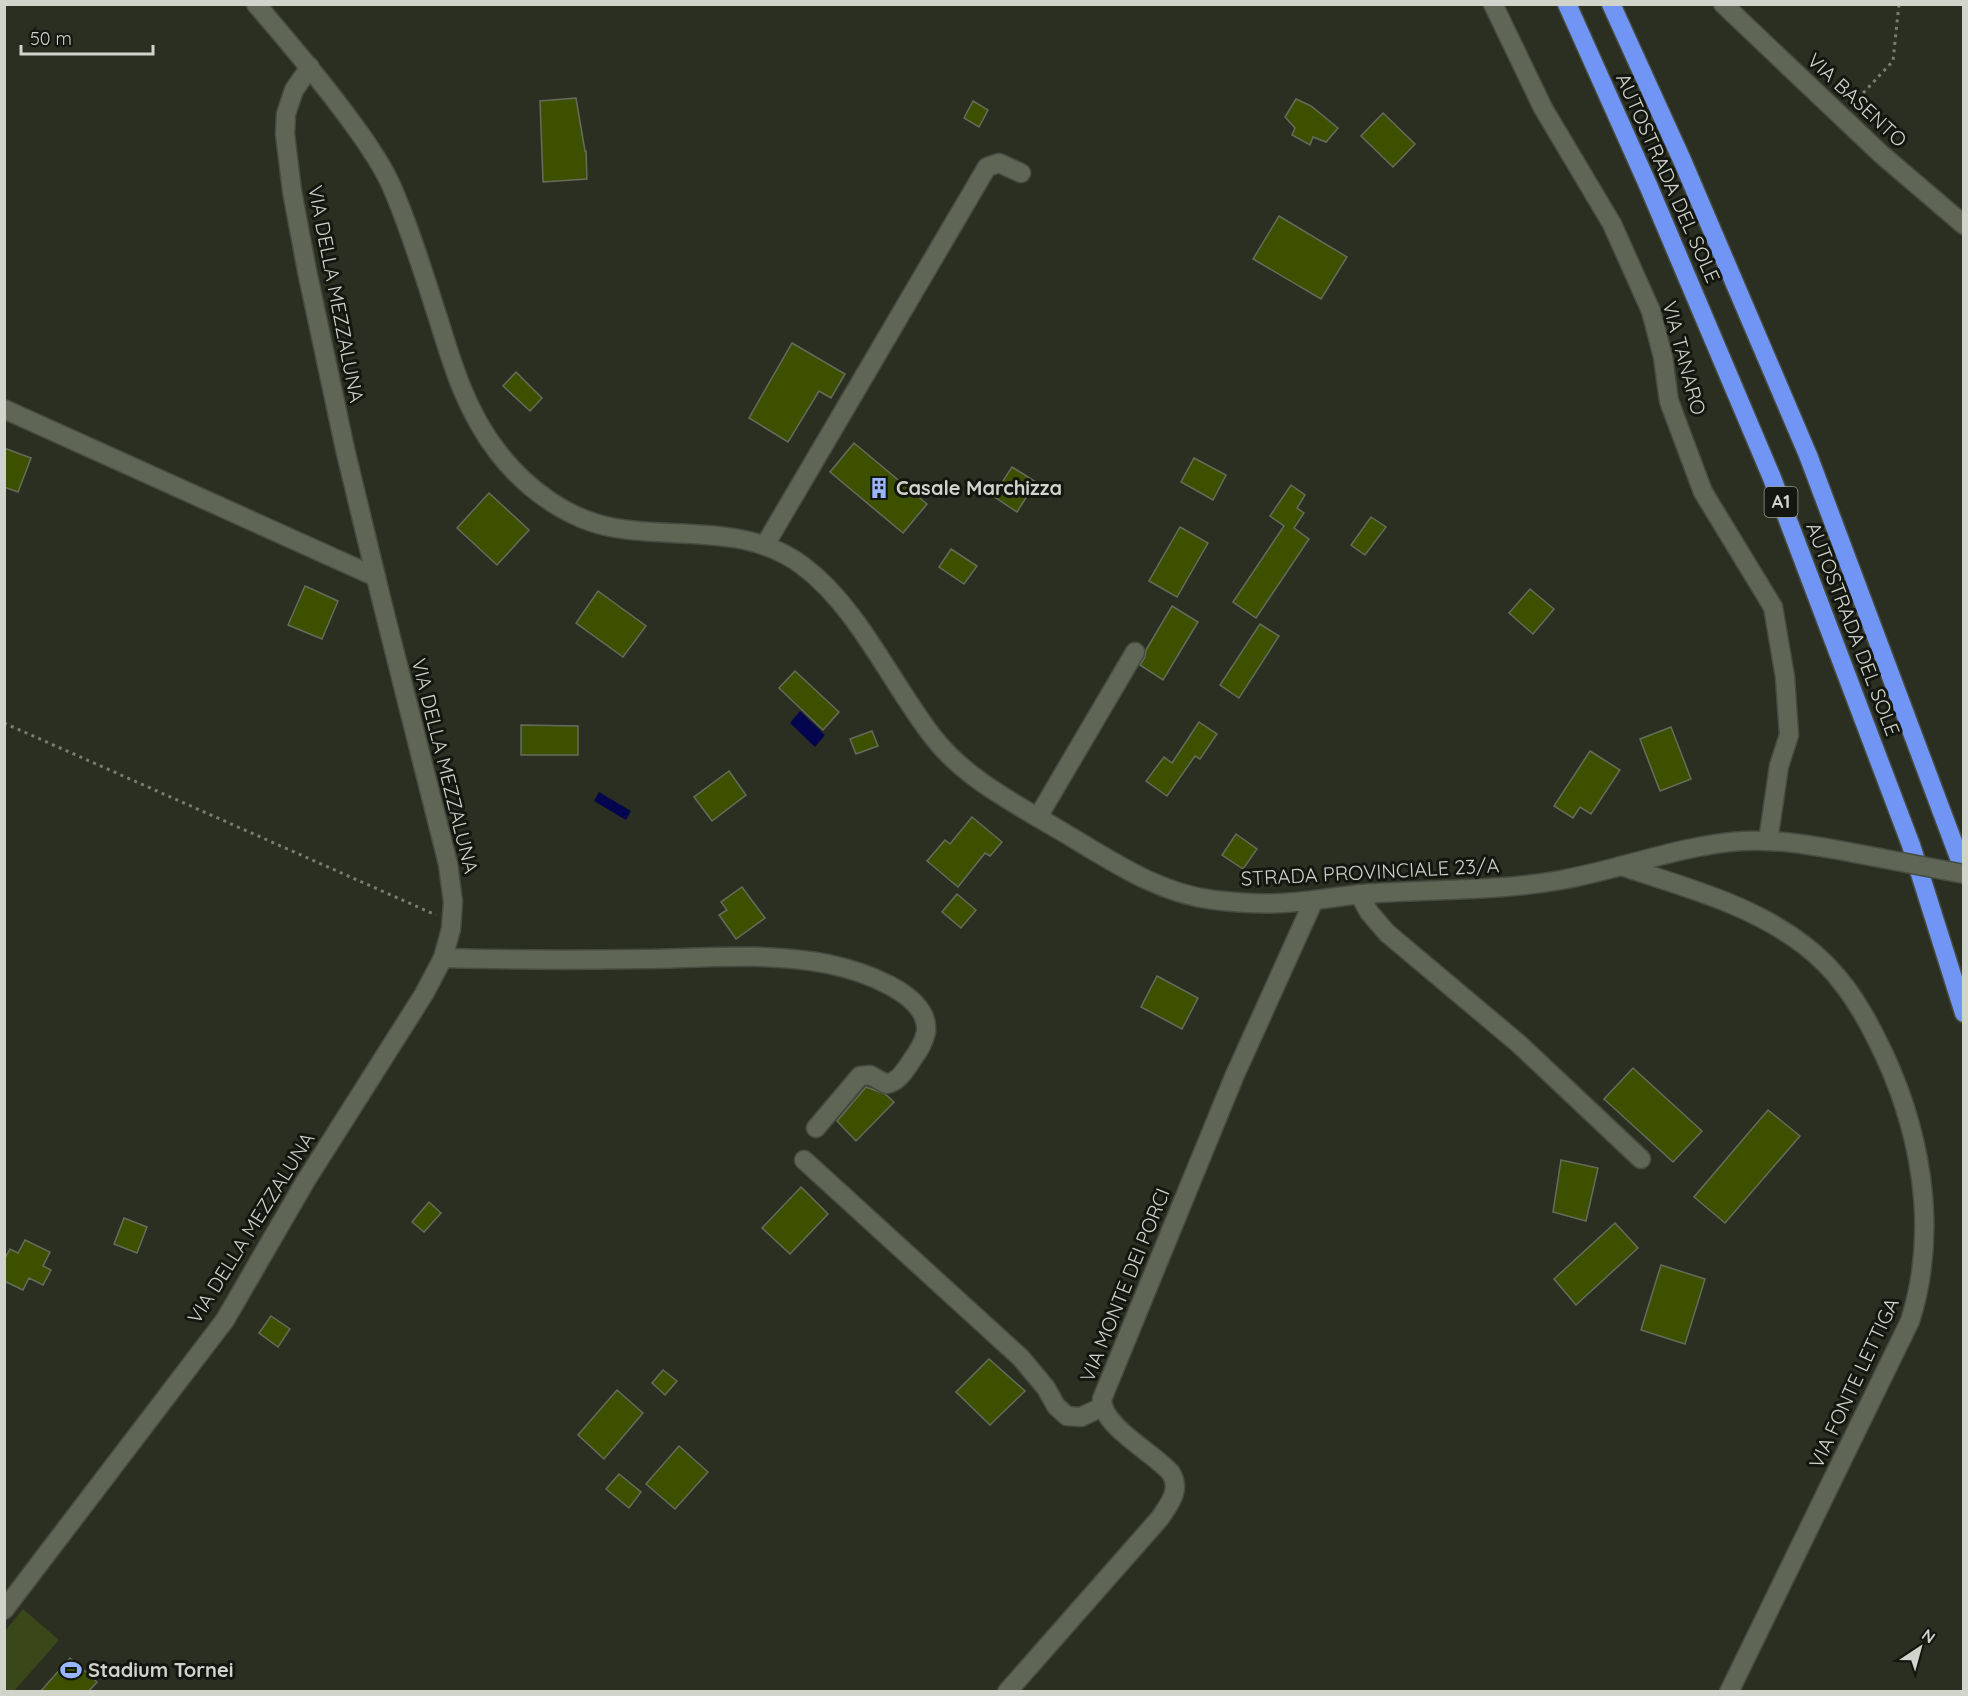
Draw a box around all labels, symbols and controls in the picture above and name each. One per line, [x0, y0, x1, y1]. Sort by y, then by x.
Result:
scale bar [21, 18, 153, 56]
text: 50 m [30, 27, 72, 50]
street label: VIA BASENTO [1802, 47, 1912, 152]
street label: AUTOSTRADA DEL SOLE [1611, 69, 1726, 286]
street label: VIA DELLA MEZZALUNA [303, 183, 370, 405]
street label: VIA TANARO [1657, 298, 1712, 417]
place label: Casale Marchizza [896, 475, 1062, 500]
building icon: Casale Marchizza [867, 476, 891, 500]
road number: A1 [1764, 487, 1798, 517]
street label: AUTOSTRADA DEL SOLE [1801, 518, 1906, 739]
street label: VIA DELLA MEZZALUNA [407, 656, 484, 876]
street label: STRADA PROVINCIALE 23/A [1240, 852, 1500, 891]
street label: VIA DELLA MEZZALUNA [181, 1127, 320, 1328]
street label: VIA MONTE DEI PORCI [1074, 1184, 1175, 1385]
street label: VIA FONTE LETTIGA [1803, 1294, 1904, 1472]
north arrow [1890, 1618, 1950, 1678]
text: N [1918, 1624, 1939, 1647]
place label: Stadium Tornei [88, 1657, 233, 1682]
sports icon: Stadium Tornei [59, 1658, 83, 1682]

